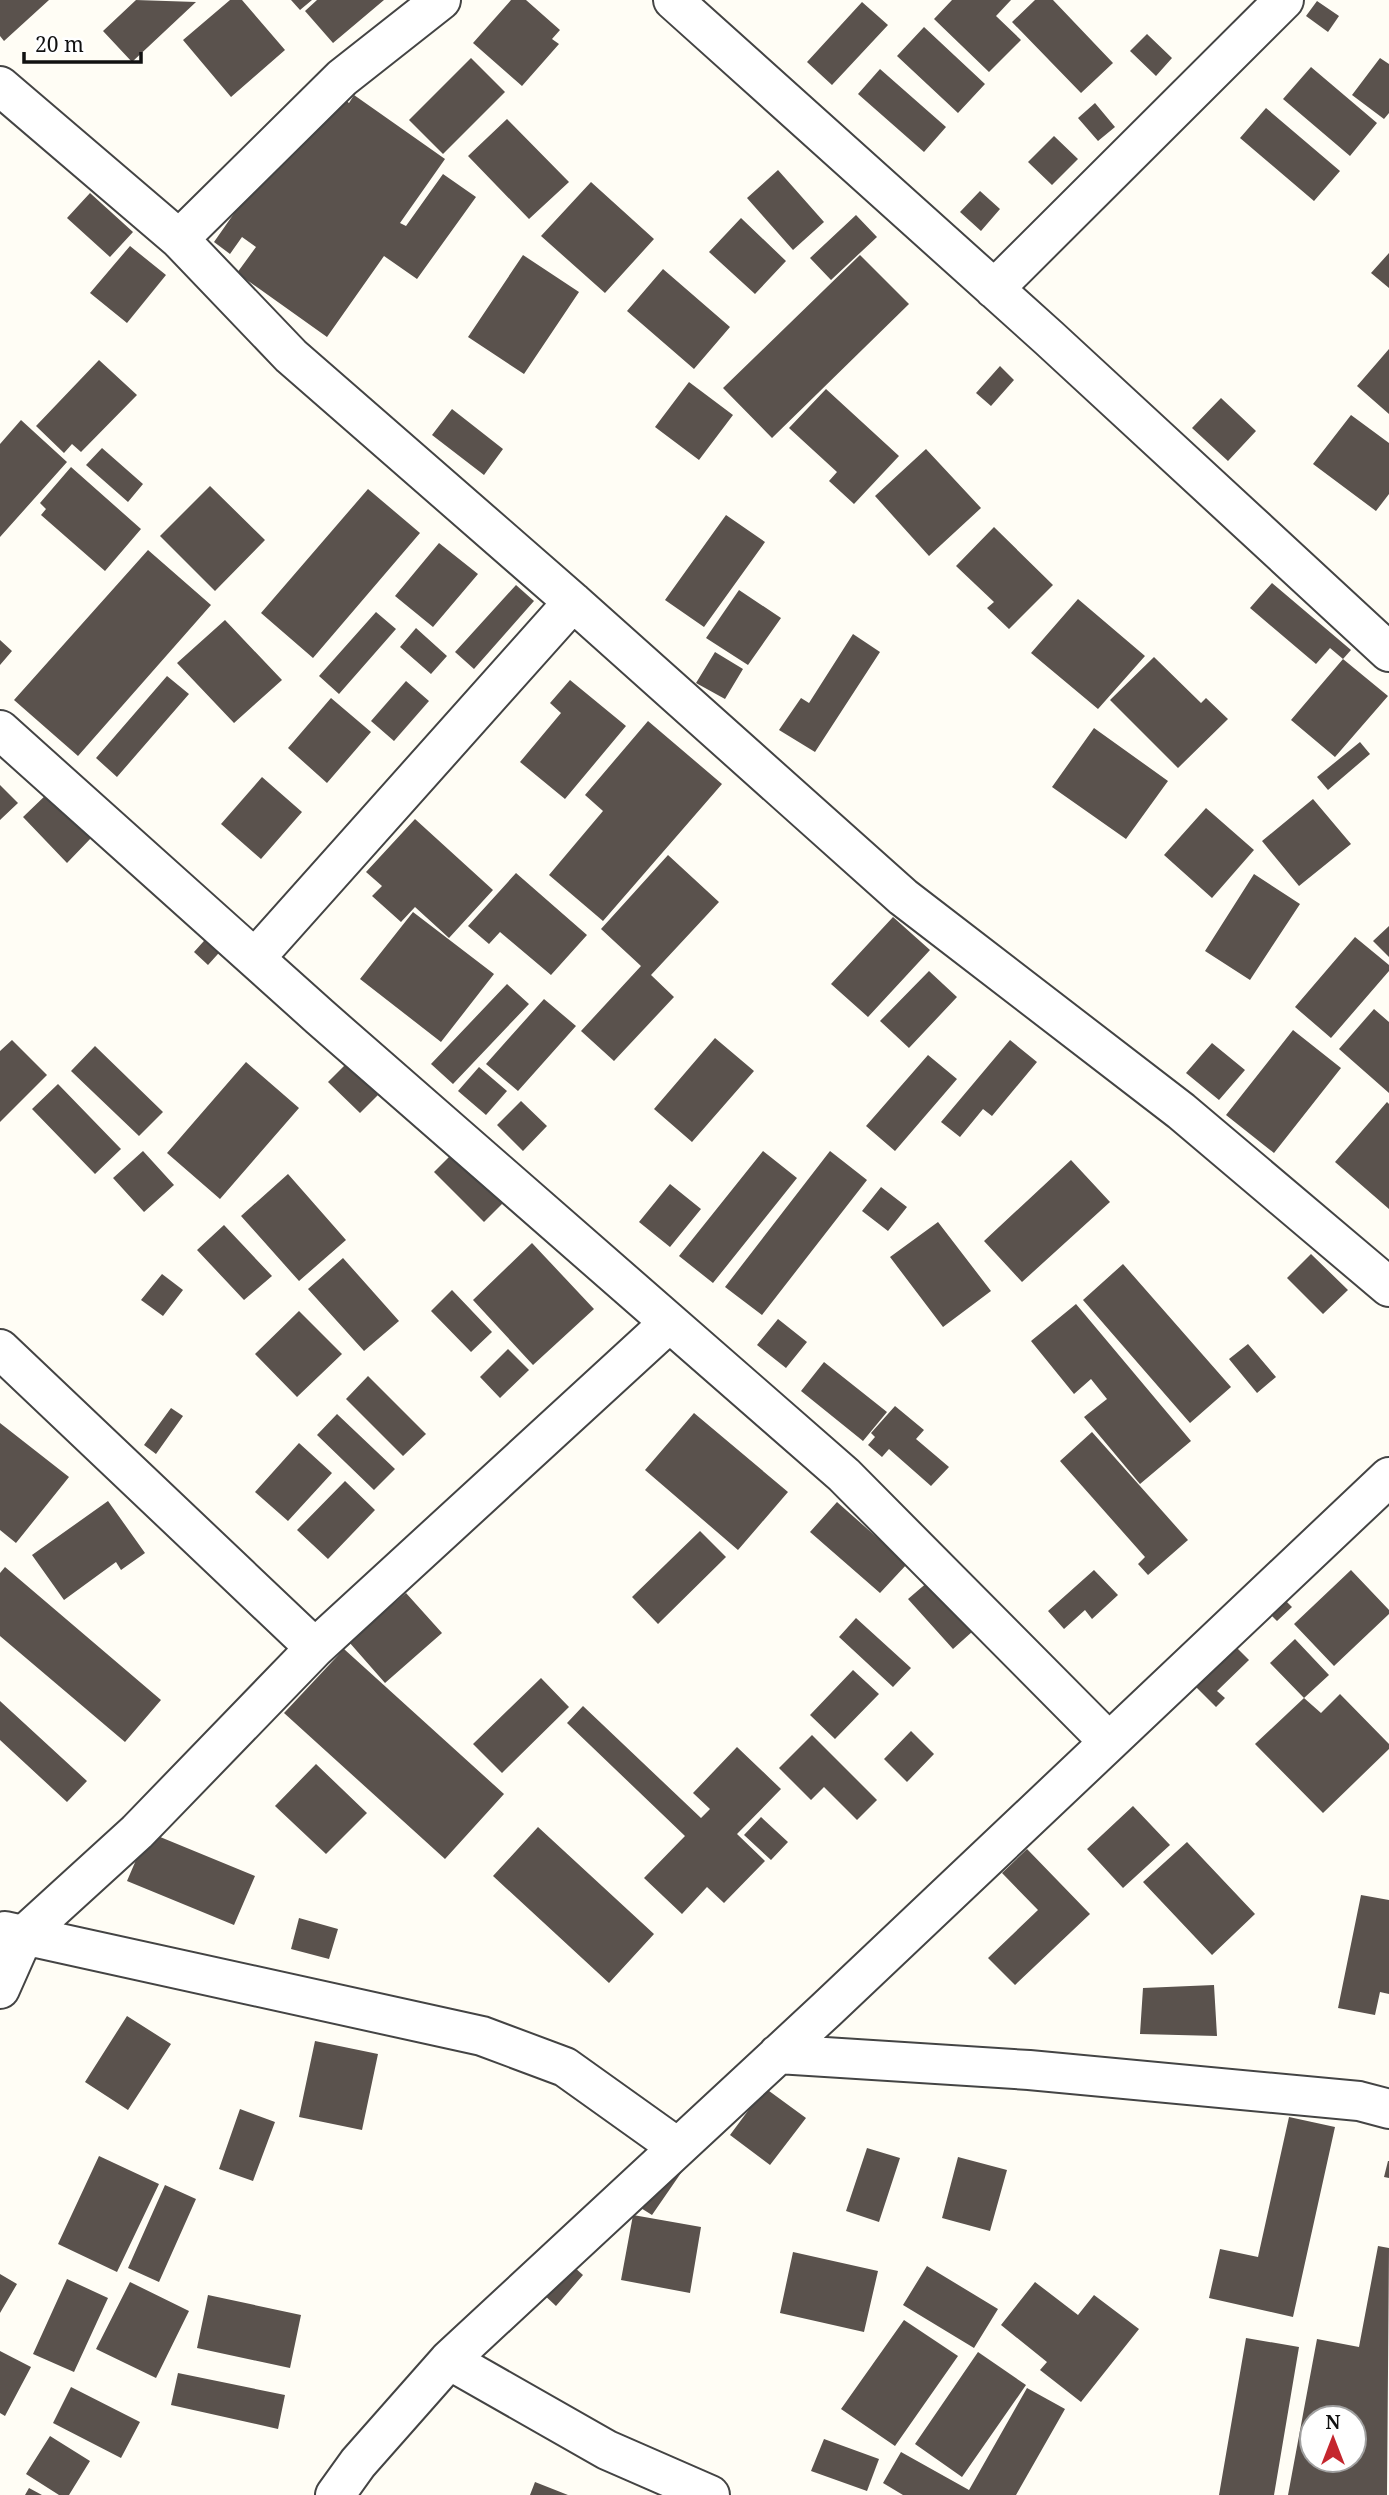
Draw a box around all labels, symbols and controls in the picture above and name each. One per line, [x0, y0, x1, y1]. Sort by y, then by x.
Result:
scale bar [24, 21, 142, 65]
text: 20 m [35, 30, 84, 58]
north arrow [1298, 2404, 1368, 2474]
text: N [1326, 2409, 1341, 2435]

